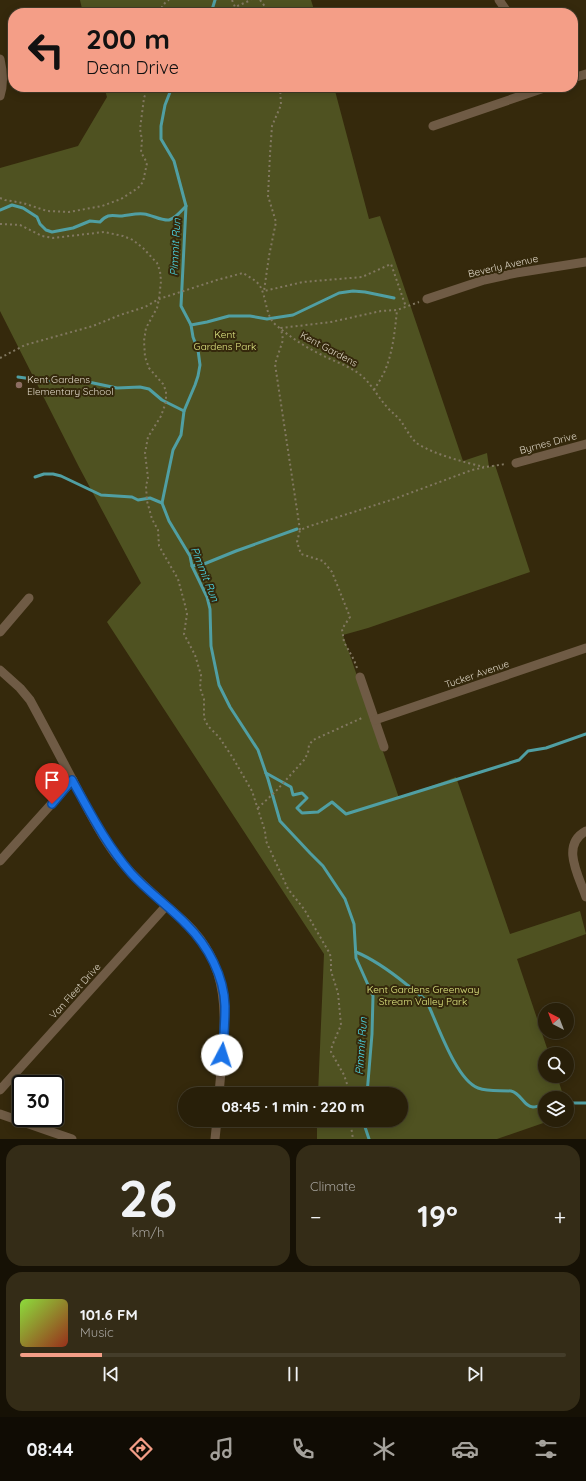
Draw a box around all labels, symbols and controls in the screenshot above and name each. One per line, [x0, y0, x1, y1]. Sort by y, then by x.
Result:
text: 200 m [86, 21, 170, 56]
icon: left [20, 24, 72, 76]
text: Dean Drive [86, 56, 179, 79]
water label: Pimmit Run [166, 217, 184, 276]
street label: Beverly Avenue [467, 252, 540, 280]
park label: Kent Gardens Park [194, 328, 256, 353]
street label: Kent Gardens [298, 328, 360, 370]
place label: Kent Gardens Elementary School [27, 373, 114, 398]
marker: Kent Gardens Elementary School [14, 380, 24, 390]
street label: Byrnes Drive [518, 429, 578, 457]
water label: Pimmit Run [188, 545, 223, 604]
street label: Tucker Avenue [443, 657, 511, 691]
pin [35, 763, 69, 804]
icon: arrive [41, 769, 63, 791]
street label: Van Fleet Drive [47, 960, 104, 1022]
park label: Kent Gardens Greenway Stream Valley Park [367, 983, 479, 1008]
north arrow [538, 1003, 574, 1039]
map controls [538, 1003, 574, 1127]
water label: Pimmit Run [352, 1016, 370, 1075]
position arrow [201, 1034, 243, 1076]
button: search [538, 1047, 574, 1083]
speed limit sign: 30 [12, 1075, 64, 1127]
button: layers [538, 1091, 574, 1127]
text: 08:45 · 1 min · 220 m [221, 1097, 365, 1116]
text: 26 [119, 1165, 177, 1230]
text: Climate [310, 1178, 356, 1194]
text: 19° [417, 1197, 458, 1235]
text: − [310, 1203, 321, 1231]
text: + [554, 1203, 566, 1231]
text: km/h [132, 1224, 164, 1240]
text: 101.6 FM [80, 1305, 138, 1324]
text: Music [80, 1324, 114, 1340]
icon: previous [100, 1363, 122, 1385]
icon: pause [282, 1363, 304, 1385]
icon: next [464, 1363, 486, 1385]
icon: directions [127, 1435, 155, 1463]
icon: music [208, 1435, 236, 1463]
icon: phone [289, 1435, 317, 1463]
icon: climate [370, 1435, 398, 1463]
icon: car [451, 1435, 479, 1463]
icon: filters [532, 1435, 560, 1463]
text: 08:44 [27, 1438, 74, 1461]

